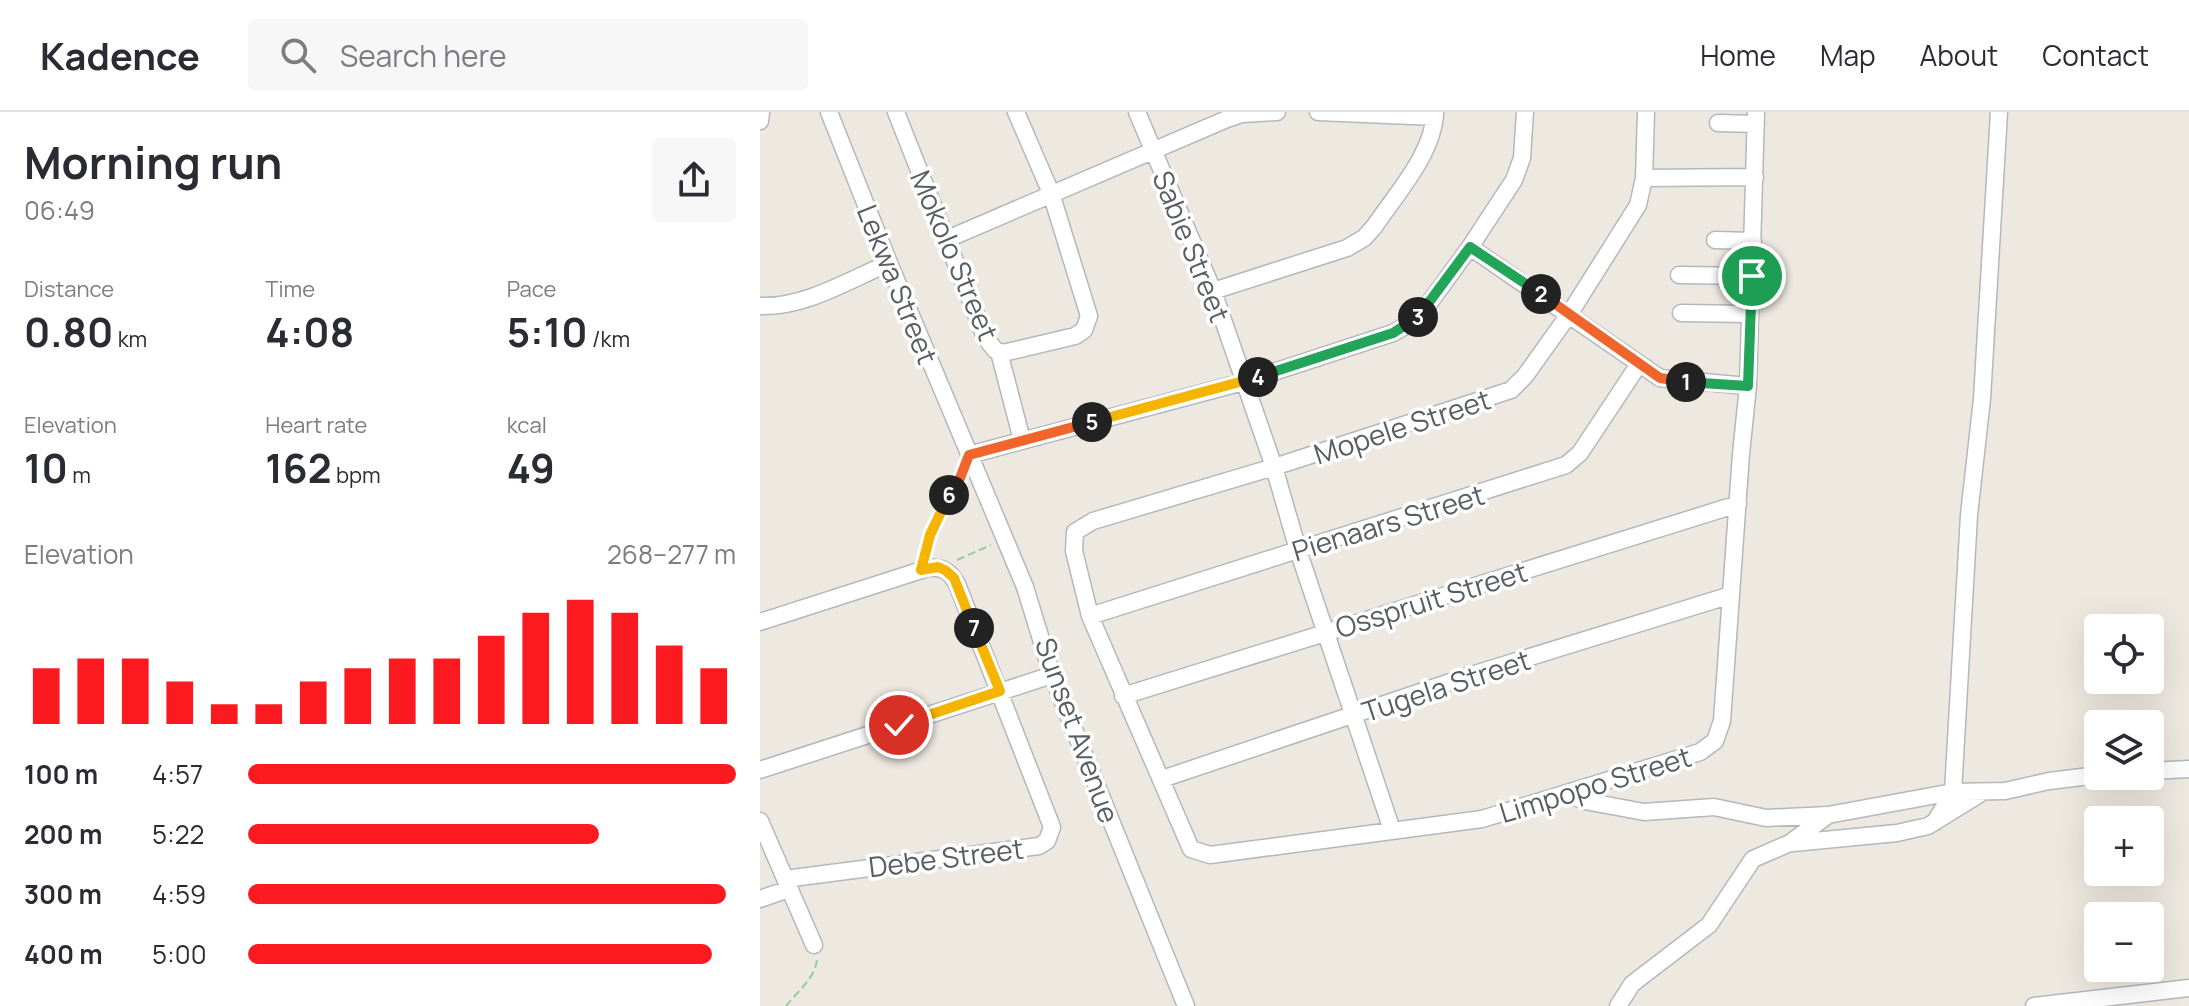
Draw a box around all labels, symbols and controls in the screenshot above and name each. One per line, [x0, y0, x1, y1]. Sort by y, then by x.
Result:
search box [248, 19, 808, 91]
text: Kadence [40, 29, 200, 81]
icon: search [276, 33, 320, 77]
text: Search here [340, 35, 507, 76]
text: Home [1700, 36, 1776, 74]
text: Map [1820, 36, 1876, 74]
text: About [1920, 36, 1998, 74]
text: Contact [2042, 36, 2149, 74]
text: Morning run [24, 132, 282, 192]
button: share [652, 138, 736, 222]
street label: Mokolo Street [902, 164, 1008, 346]
street label: Sabie Street [1144, 165, 1240, 327]
text: 06:49 [24, 192, 95, 228]
street label: Lekwa Street [849, 199, 947, 369]
pin [1718, 242, 1786, 310]
icon: arrive [1730, 254, 1774, 298]
text: Distance [24, 274, 114, 304]
text: Time [265, 274, 315, 304]
text: Pace [507, 274, 556, 304]
pin: 2 [1521, 274, 1561, 314]
text: 2 [1534, 279, 1548, 309]
pin: 3 [1398, 297, 1438, 337]
text: 3 [1412, 302, 1424, 332]
text: 0.80 [24, 304, 113, 359]
text: 4:08 [265, 304, 354, 359]
text: 5:10 [507, 304, 588, 359]
text: km [113, 324, 147, 354]
text: /km [588, 324, 630, 354]
pin: 4 [1238, 357, 1278, 397]
text: 4 [1251, 362, 1265, 392]
pin: 1 [1666, 362, 1706, 402]
text: 1 [1681, 367, 1691, 397]
street label: Mopele Street [1309, 380, 1495, 472]
pin: 5 [1072, 402, 1112, 442]
text: 5 [1086, 407, 1098, 437]
text: Elevation [24, 410, 117, 440]
text: Heart rate [265, 410, 367, 440]
text: kcal [507, 410, 547, 440]
text: 10 [24, 440, 68, 495]
text: 162 [265, 440, 332, 495]
text: 49 [507, 440, 555, 495]
text: m [68, 460, 91, 490]
text: bpm [332, 460, 381, 490]
pin: 6 [929, 475, 969, 515]
street label: Pienaars Street [1287, 475, 1489, 569]
text: 6 [942, 480, 956, 510]
text: Elevation [24, 536, 134, 572]
text: 268–277 m [607, 536, 736, 572]
street label: Osspruit Street [1331, 552, 1531, 646]
pin: 7 [954, 608, 994, 648]
text: 7 [968, 613, 980, 643]
map controls [2084, 614, 2164, 982]
button: locate [2084, 614, 2164, 694]
street label: Sunset Avenue [1027, 632, 1129, 828]
street label: Tugela Street [1357, 640, 1535, 730]
pin [865, 691, 933, 759]
icon: check [877, 703, 921, 747]
button: layers [2084, 710, 2164, 790]
street label: Limpopo Street [1494, 737, 1696, 831]
text: 100 m [24, 756, 98, 792]
text: 4:57 [152, 756, 203, 792]
button: + [2084, 806, 2164, 886]
text: 200 m [24, 816, 102, 852]
text: 5:22 [152, 816, 204, 852]
street label: Debe Street [866, 829, 1026, 885]
text: 300 m [24, 876, 102, 912]
text: 4:59 [152, 876, 206, 912]
button: − [2084, 902, 2164, 982]
text: 400 m [24, 936, 103, 972]
text: 5:00 [152, 936, 207, 972]

